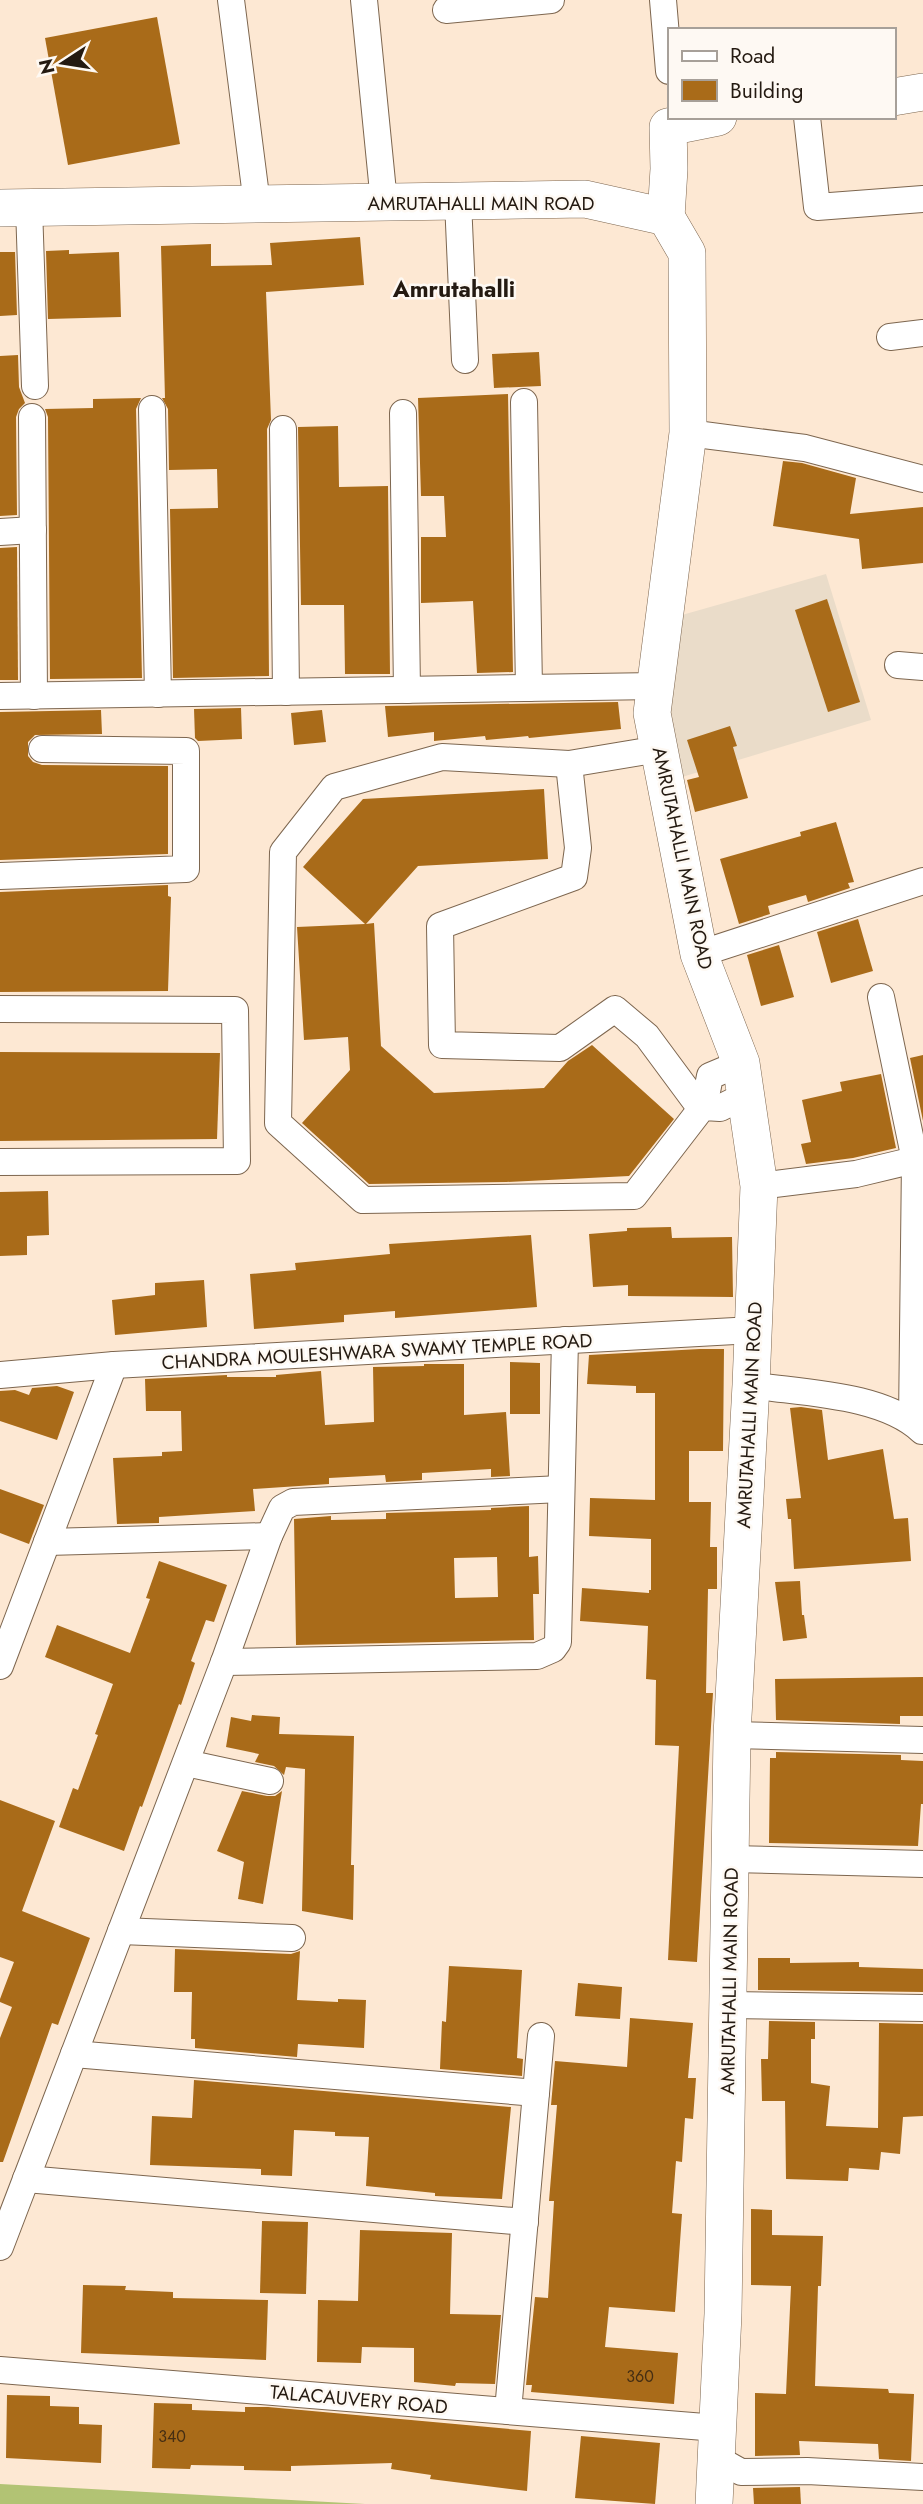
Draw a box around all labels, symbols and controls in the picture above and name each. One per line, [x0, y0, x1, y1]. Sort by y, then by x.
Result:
north arrow [28, 28, 98, 98]
legend [668, 28, 895, 119]
text: Road [730, 41, 775, 71]
text: N [32, 56, 62, 77]
text: Building [730, 76, 803, 106]
street label: AMRUTAHALLI MAIN ROAD [367, 190, 595, 217]
district label: Amrutahalli [392, 272, 515, 306]
street label: AMRUTAHALLI MAIN ROAD [646, 744, 719, 972]
street label: AMRUTAHALLI MAIN ROAD [730, 1301, 769, 1529]
street label: CHANDRA MOULESHWARA SWAMY TEMPLE ROAD [161, 1327, 593, 1376]
street label: AMRUTAHALLI MAIN ROAD [714, 1867, 745, 2095]
house number: 360 [626, 2365, 654, 2388]
street label: TALACAUVERY ROAD [269, 2378, 449, 2421]
house number: 340 [158, 2425, 186, 2448]

